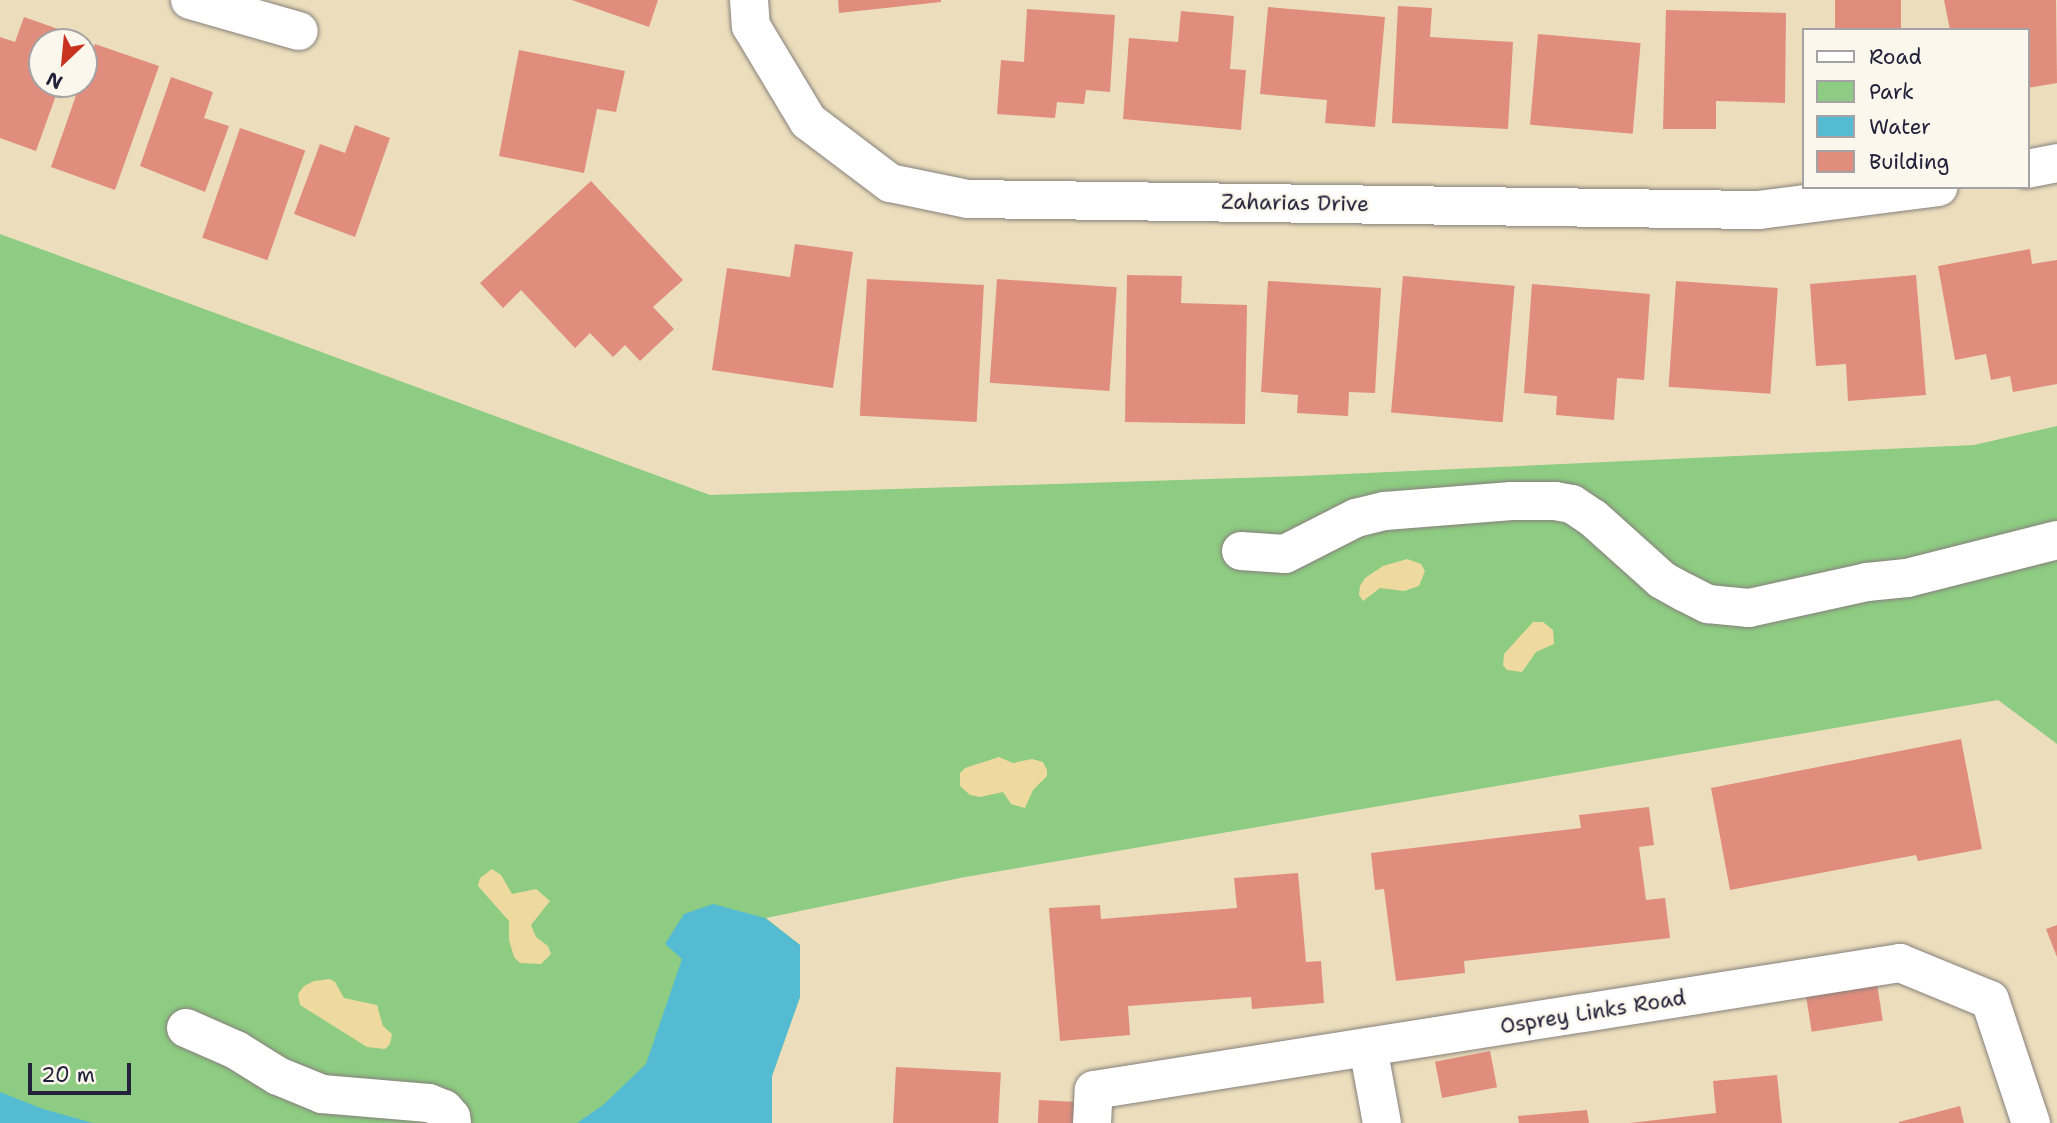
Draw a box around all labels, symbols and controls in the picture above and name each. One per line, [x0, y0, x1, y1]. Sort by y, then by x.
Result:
north arrow [28, 28, 98, 98]
legend [1801, 28, 2029, 189]
text: Road [1869, 43, 1922, 71]
text: N [42, 66, 67, 95]
text: Park [1869, 78, 1914, 106]
text: Water [1869, 113, 1931, 141]
text: Building [1869, 148, 1949, 176]
street label: Zaharias Drive [1221, 189, 1369, 217]
street label: Osprey Links Road [1498, 985, 1688, 1039]
scale bar [32, 1050, 135, 1094]
text: 20 m [41, 1061, 95, 1089]

